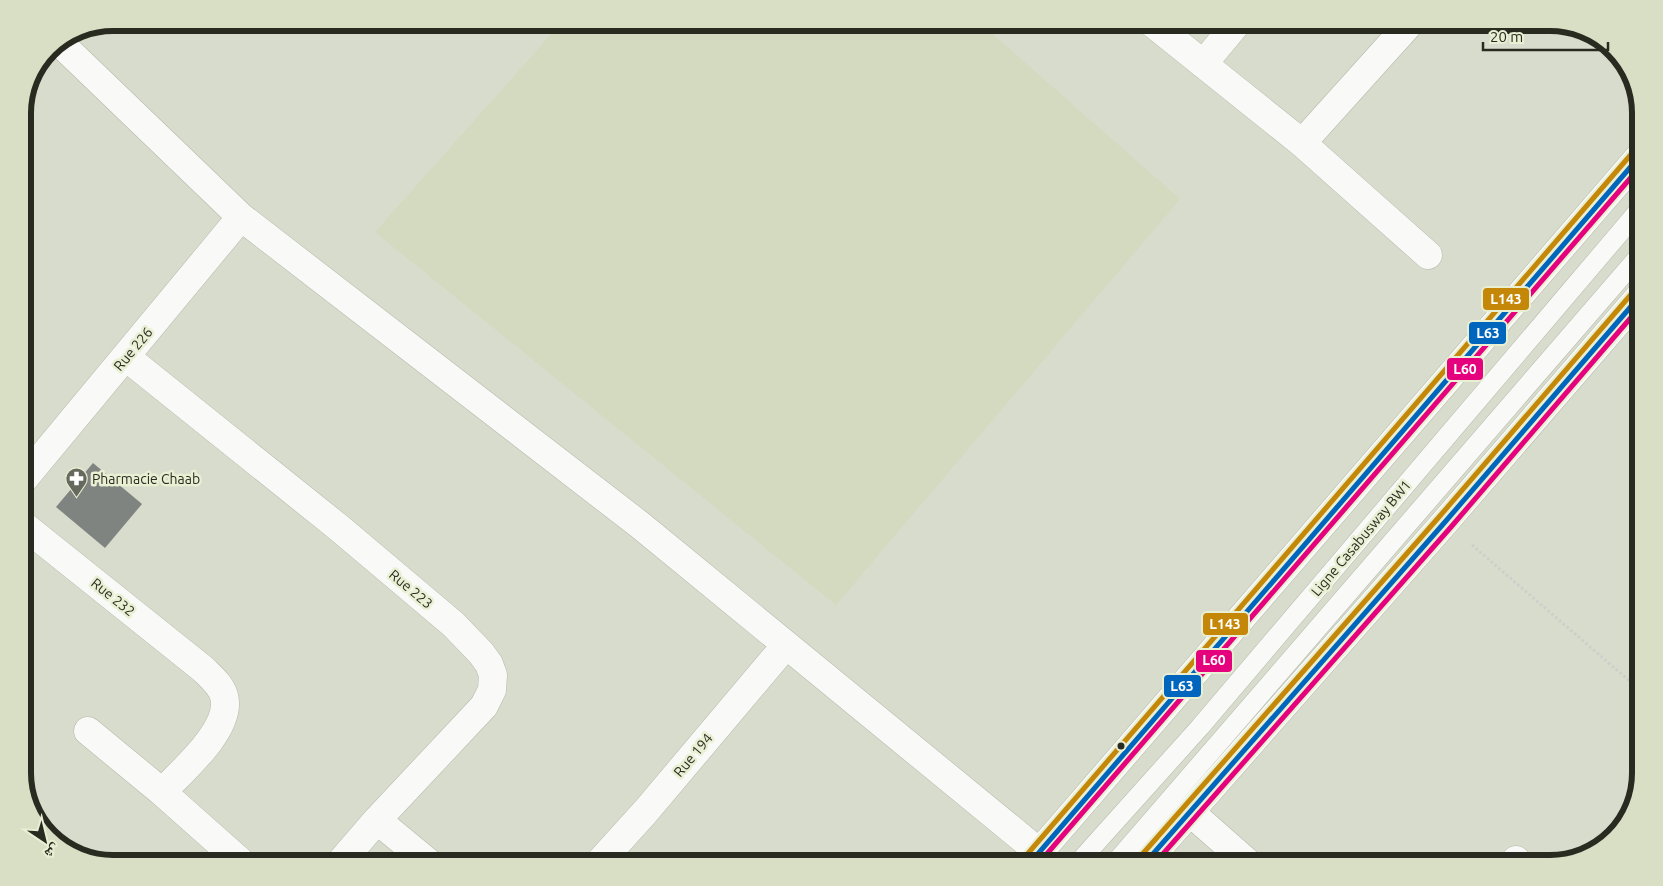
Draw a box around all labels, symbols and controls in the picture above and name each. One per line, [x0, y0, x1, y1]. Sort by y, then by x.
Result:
scale bar [1483, 20, 1608, 52]
text: 20 m [1490, 28, 1523, 45]
line badge: L143 [1482, 287, 1530, 311]
text: L143 [1490, 291, 1522, 307]
line badge: L63 [1468, 321, 1507, 345]
street label: Rue 226 [110, 324, 156, 374]
text: L63 [1476, 325, 1500, 341]
line badge: L60 [1446, 357, 1484, 381]
text: L60 [1453, 361, 1477, 377]
pharmacy icon: Pharmacie Chaab [64, 467, 88, 498]
place label: Pharmacie Chaab [92, 471, 200, 487]
street label: Ligne Casabusway BW1 [1308, 477, 1414, 599]
street label: Rue 223 [386, 566, 436, 612]
street label: Rue 232 [88, 575, 138, 619]
line badge: L143 [1202, 612, 1249, 636]
text: L143 [1209, 616, 1241, 632]
line badge: L60 [1195, 649, 1233, 673]
text: L60 [1202, 652, 1226, 668]
line badge: L63 [1163, 674, 1202, 698]
text: L63 [1170, 678, 1194, 694]
street label: Rue 194 [670, 730, 716, 780]
unlabelled marker [1116, 741, 1126, 751]
north arrow [20, 816, 70, 866]
text: ش [41, 840, 63, 863]

